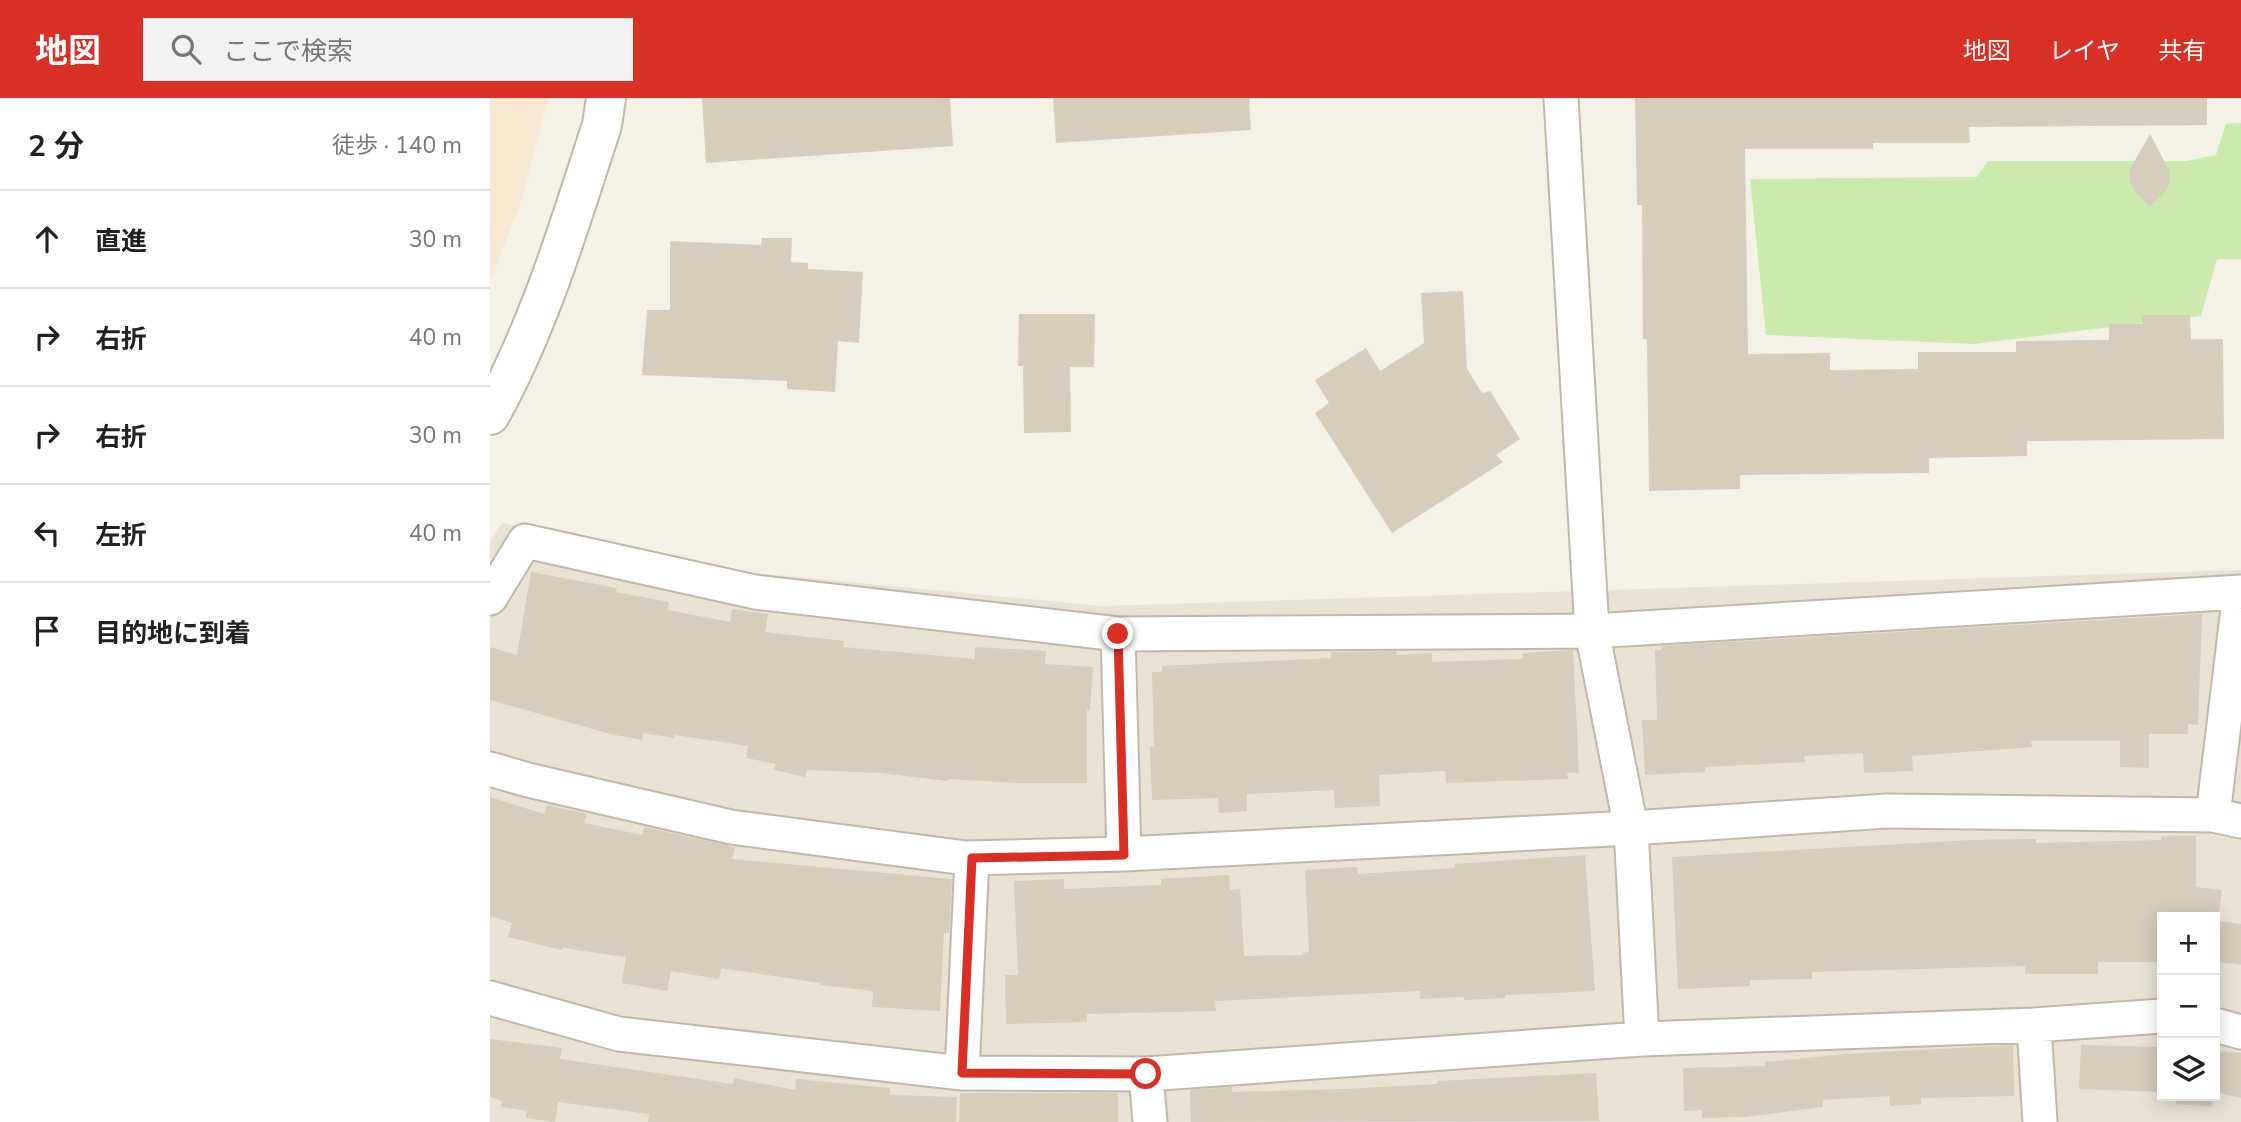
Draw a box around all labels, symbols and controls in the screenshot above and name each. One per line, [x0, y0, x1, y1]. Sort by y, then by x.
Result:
search box [143, 18, 633, 81]
text: 地図 [35, 29, 101, 74]
icon: search [167, 30, 205, 68]
text: ここで検索 [223, 34, 353, 69]
text: 地図 [1963, 35, 2011, 67]
text: レイヤ [2049, 35, 2120, 67]
text: 共有 [2158, 35, 2206, 67]
text: 2 分 [28, 126, 84, 167]
text: 徒歩 · 140 m [332, 130, 462, 161]
icon: ahead [28, 220, 66, 258]
text: 直進 [95, 224, 147, 259]
text: 30 m [409, 224, 462, 255]
icon: right [28, 318, 66, 356]
text: 右折 [95, 322, 147, 357]
text: 40 m [409, 322, 462, 353]
icon: right [28, 416, 66, 454]
text: 右折 [95, 420, 147, 455]
text: 30 m [409, 420, 462, 451]
icon: left [28, 514, 66, 552]
text: 左折 [95, 518, 147, 553]
text: 40 m [409, 518, 462, 549]
icon: arrive [28, 612, 66, 650]
text: 目的地に到着 [95, 616, 251, 651]
route end [1102, 618, 1133, 649]
map controls [2157, 912, 2220, 1101]
button: + [2157, 912, 2220, 975]
button: − [2157, 975, 2220, 1038]
button: layers [2157, 1038, 2220, 1101]
route start [1130, 1058, 1161, 1089]

